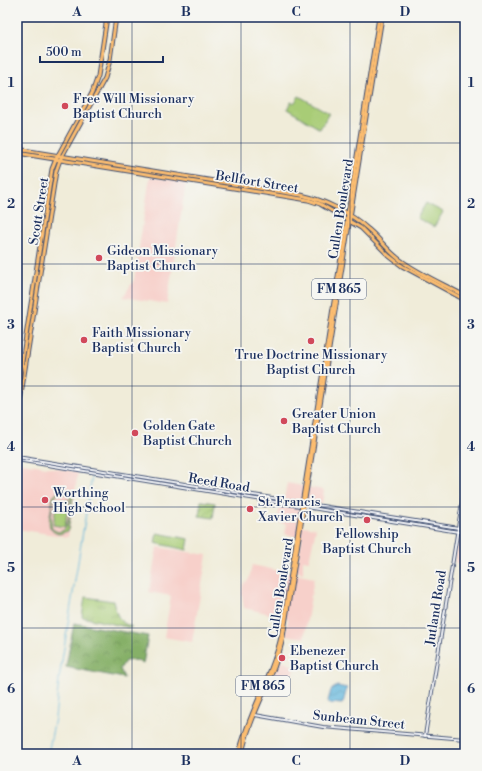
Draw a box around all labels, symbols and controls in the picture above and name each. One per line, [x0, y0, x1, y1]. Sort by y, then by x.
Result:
text: A [71, 4, 82, 20]
text: B [181, 4, 191, 20]
text: C [291, 4, 301, 20]
text: D [400, 4, 410, 20]
scale bar [40, 38, 163, 64]
text: 500 m [46, 45, 82, 60]
text: 1 [8, 75, 15, 91]
text: 1 [468, 75, 475, 91]
place label: Free Will Missionary Baptist Church [72, 91, 195, 122]
marker: Free Will Missionary Baptist Church [60, 101, 70, 111]
street label: Cullen Boulevard [325, 157, 357, 260]
street label: Bellfort Street [213, 167, 300, 197]
street label: Scott Street [26, 176, 52, 246]
text: 2 [7, 196, 15, 212]
text: 2 [467, 196, 475, 212]
place label: Gideon Missionary Baptist Church [106, 243, 219, 274]
marker: Gideon Missionary Baptist Church [94, 253, 104, 263]
road number: FM 865 [312, 279, 366, 299]
text: 3 [7, 317, 15, 333]
text: 3 [467, 317, 475, 333]
place label: Faith Missionary Baptist Church [91, 325, 192, 356]
marker: Faith Missionary Baptist Church [79, 335, 89, 345]
marker: True Doctrine Missionary Baptist Church [306, 336, 316, 346]
place label: True Doctrine Missionary Baptist Church [235, 347, 388, 378]
place label: Greater Union Baptist Church [291, 406, 381, 437]
marker: Greater Union Baptist Church [279, 416, 289, 426]
place label: Golden Gate Baptist Church [142, 418, 232, 449]
marker: Golden Gate Baptist Church [130, 428, 140, 438]
text: 4 [7, 439, 16, 455]
text: 4 [467, 439, 476, 455]
street label: Reed Road [187, 470, 252, 496]
place label: Worthing High School [52, 485, 125, 516]
place label: St. Francis Xavier Church [257, 494, 343, 525]
marker: Worthing High School [40, 495, 50, 505]
marker: St. Francis Xavier Church [245, 504, 255, 514]
marker: Fellowship Baptist Church [362, 515, 372, 525]
place label: Fellowship Baptist Church [322, 526, 412, 557]
street label: Cullen Boulevard [265, 536, 297, 639]
text: 5 [7, 560, 15, 576]
text: 5 [467, 560, 475, 576]
street label: Jutland Road [422, 569, 450, 648]
place label: Ebenezer Baptist Church [289, 643, 379, 674]
marker: Ebenezer Baptist Church [277, 653, 287, 663]
road number: FM 865 [236, 676, 290, 696]
text: 6 [7, 681, 15, 697]
text: 6 [467, 681, 475, 697]
street label: Sunbeam Street [312, 707, 406, 733]
text: A [71, 753, 82, 769]
text: B [181, 753, 191, 769]
text: C [291, 753, 301, 769]
text: D [400, 753, 410, 769]

